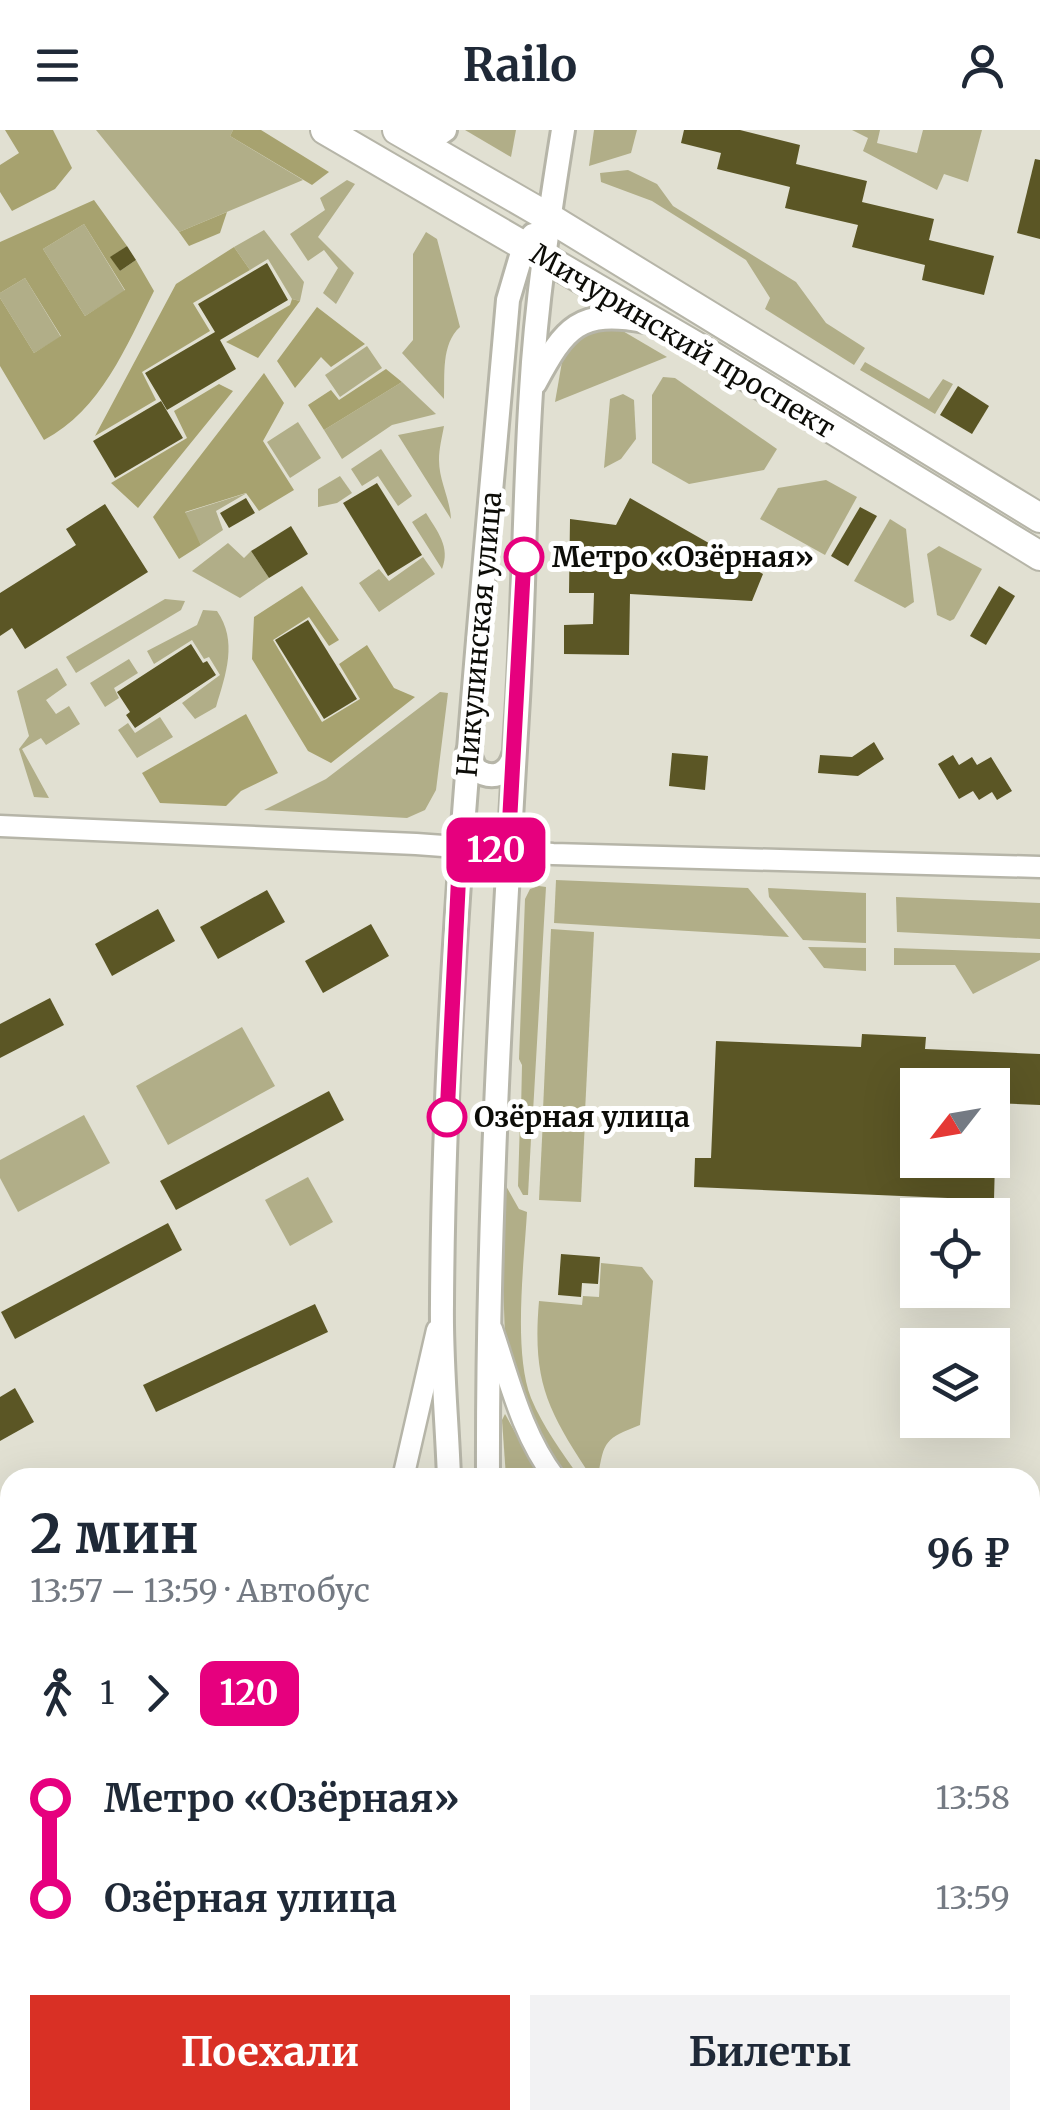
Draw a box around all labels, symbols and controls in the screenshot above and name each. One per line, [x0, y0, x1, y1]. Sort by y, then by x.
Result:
text: Railo [463, 37, 577, 93]
icon: menu [30, 38, 85, 93]
icon: person [955, 38, 1010, 93]
street label: Мичуринский проспект [524, 236, 842, 446]
street label: Никулинская улица [449, 490, 509, 778]
marker: Метро «Озёрная» [505, 538, 543, 576]
place label: Метро «Озёрная» [552, 539, 814, 575]
line badge: 120 [438, 818, 554, 882]
text: 120 [466, 828, 526, 872]
north arrow [900, 1068, 1010, 1178]
map controls [900, 1068, 1010, 1438]
marker: Озёрная улица [428, 1098, 466, 1136]
place label: Озёрная улица [474, 1099, 690, 1135]
button: locate [900, 1198, 1010, 1308]
button: layers [900, 1328, 1010, 1438]
text: 2 мин [30, 1499, 199, 1568]
text: 96 ₽ [927, 1530, 1010, 1577]
text: 13:57 – 13:59 · Автобус [30, 1571, 370, 1611]
icon: walk [30, 1666, 85, 1721]
icon: forward [130, 1666, 185, 1721]
text: 120 [220, 1671, 279, 1715]
text: 1 [100, 1673, 115, 1713]
text: Метро «Озёрная» [104, 1775, 460, 1822]
text: 13:58 [936, 1778, 1010, 1818]
text: Озёрная улица [104, 1875, 397, 1922]
text: 13:59 [936, 1878, 1010, 1918]
button: Поехали [30, 1995, 510, 2110]
button: Билеты [530, 1995, 1010, 2110]

